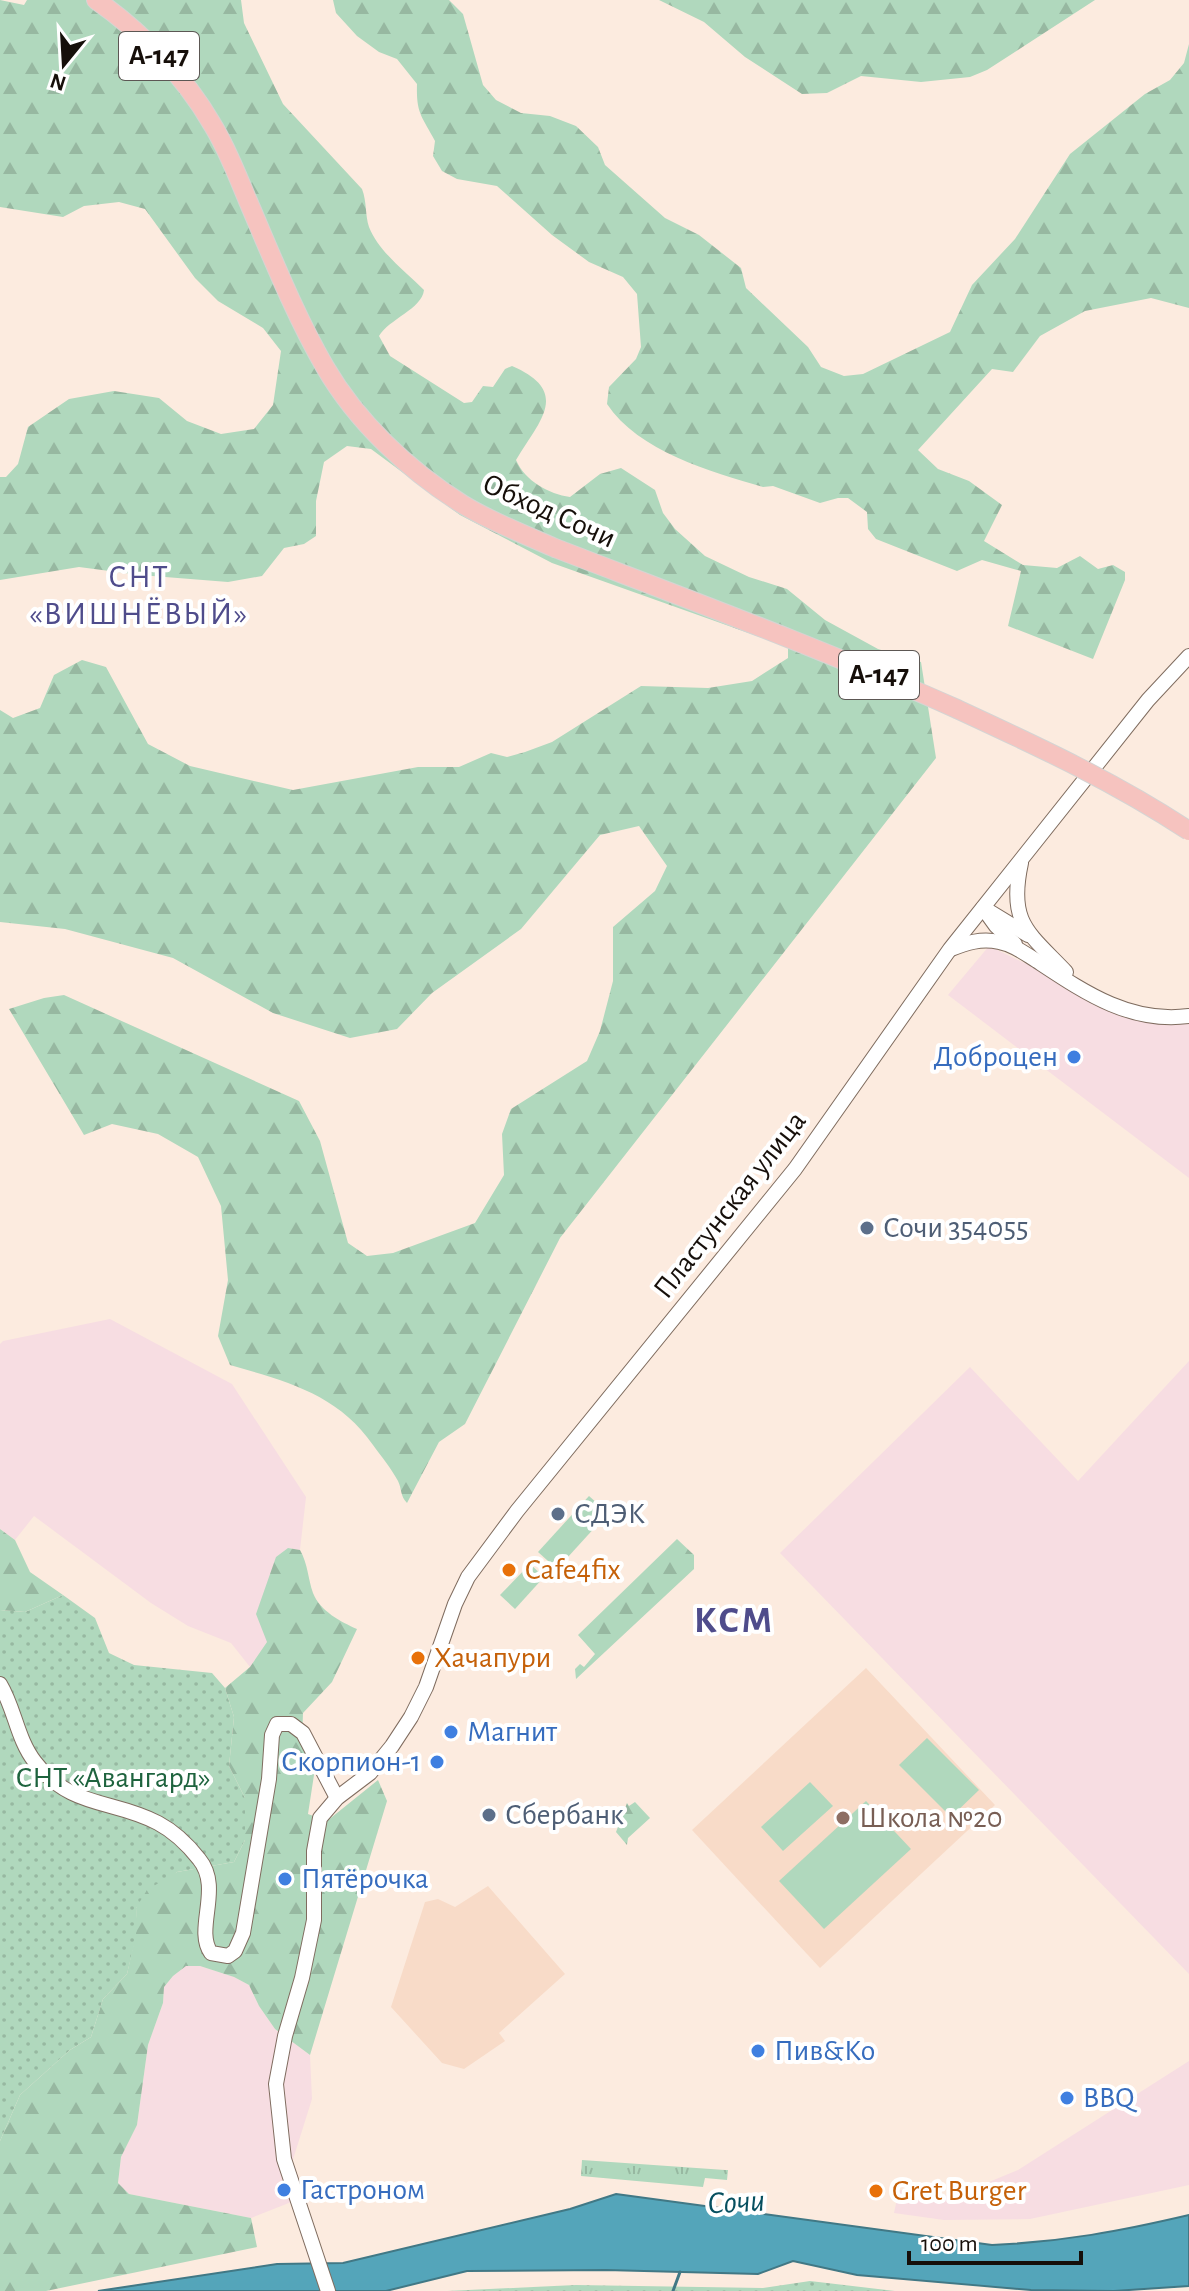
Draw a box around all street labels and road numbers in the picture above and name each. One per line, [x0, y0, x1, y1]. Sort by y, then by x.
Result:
road number: А-147 [119, 32, 199, 80]
street label: Обход Сочи [478, 468, 620, 554]
road number: А-147 [839, 651, 919, 699]
street label: Пластунская улица [648, 1106, 812, 1304]

